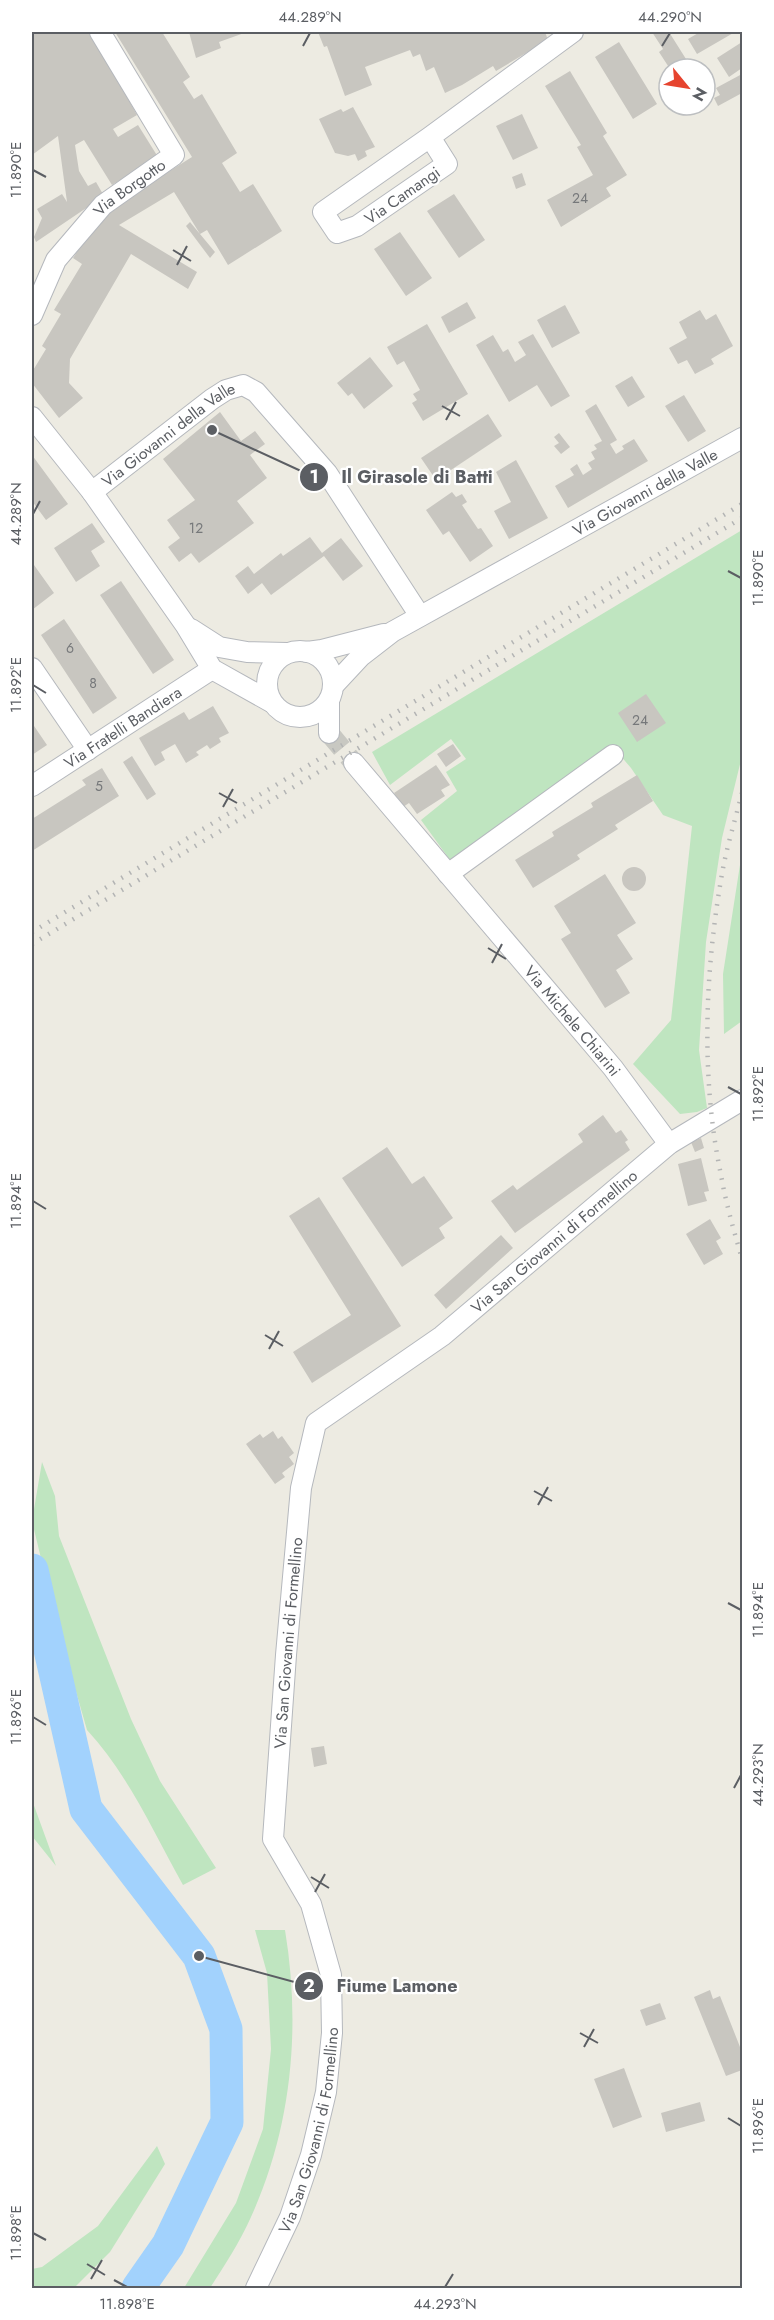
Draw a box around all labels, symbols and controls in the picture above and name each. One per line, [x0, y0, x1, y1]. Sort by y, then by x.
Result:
text: 44.289°N [278, 6, 342, 28]
text: 44.290°N [638, 6, 702, 28]
north arrow [657, 57, 717, 117]
text: N [686, 83, 713, 106]
text: 11.890°E [5, 142, 27, 198]
street label: Via Borgotto [88, 153, 171, 221]
street label: Via Camangi [360, 161, 445, 230]
house number: 24 [572, 188, 588, 208]
street label: Via Giovanni della Valle [97, 377, 238, 492]
street label: Via Giovanni della Valle [569, 443, 722, 542]
callout: Il Girasole di Batti [299, 459, 505, 495]
text: 1 [309, 464, 319, 490]
text: Il Girasole di Batti [341, 464, 493, 490]
text: 44.289°N [5, 482, 27, 546]
house number: 12 [189, 518, 203, 538]
text: 11.890°E [747, 550, 769, 606]
house number: 6 [66, 638, 74, 658]
text: 11.892°E [5, 657, 27, 713]
house number: 8 [89, 673, 97, 693]
street label: Via Fratelli Bandiera [59, 681, 186, 774]
house number: 24 [632, 710, 648, 730]
house number: 5 [95, 776, 103, 796]
street label: Via Michele Chiarini [519, 961, 626, 1081]
text: 11.892°E [747, 1066, 769, 1122]
street label: Via San Giovanni di Formellino [466, 1164, 643, 1319]
text: 11.894°E [5, 1173, 27, 1229]
street label: Via San Giovanni di Formellino [268, 1536, 309, 1749]
text: 11.894°E [747, 1582, 769, 1638]
text: 11.896°E [5, 1689, 27, 1745]
text: 44.293°N [747, 1743, 769, 1807]
callout: Fiume Lamone [294, 1968, 469, 2004]
text: 2 [303, 1973, 315, 1999]
text: Fiume Lamone [337, 1973, 458, 1999]
street label: Via San Giovanni di Formellino [273, 2027, 344, 2237]
text: 11.896°E [747, 2098, 769, 2154]
text: 11.898°E [5, 2205, 27, 2261]
text: 11.898°E [99, 2293, 155, 2315]
text: 44.293°N [413, 2293, 477, 2315]

